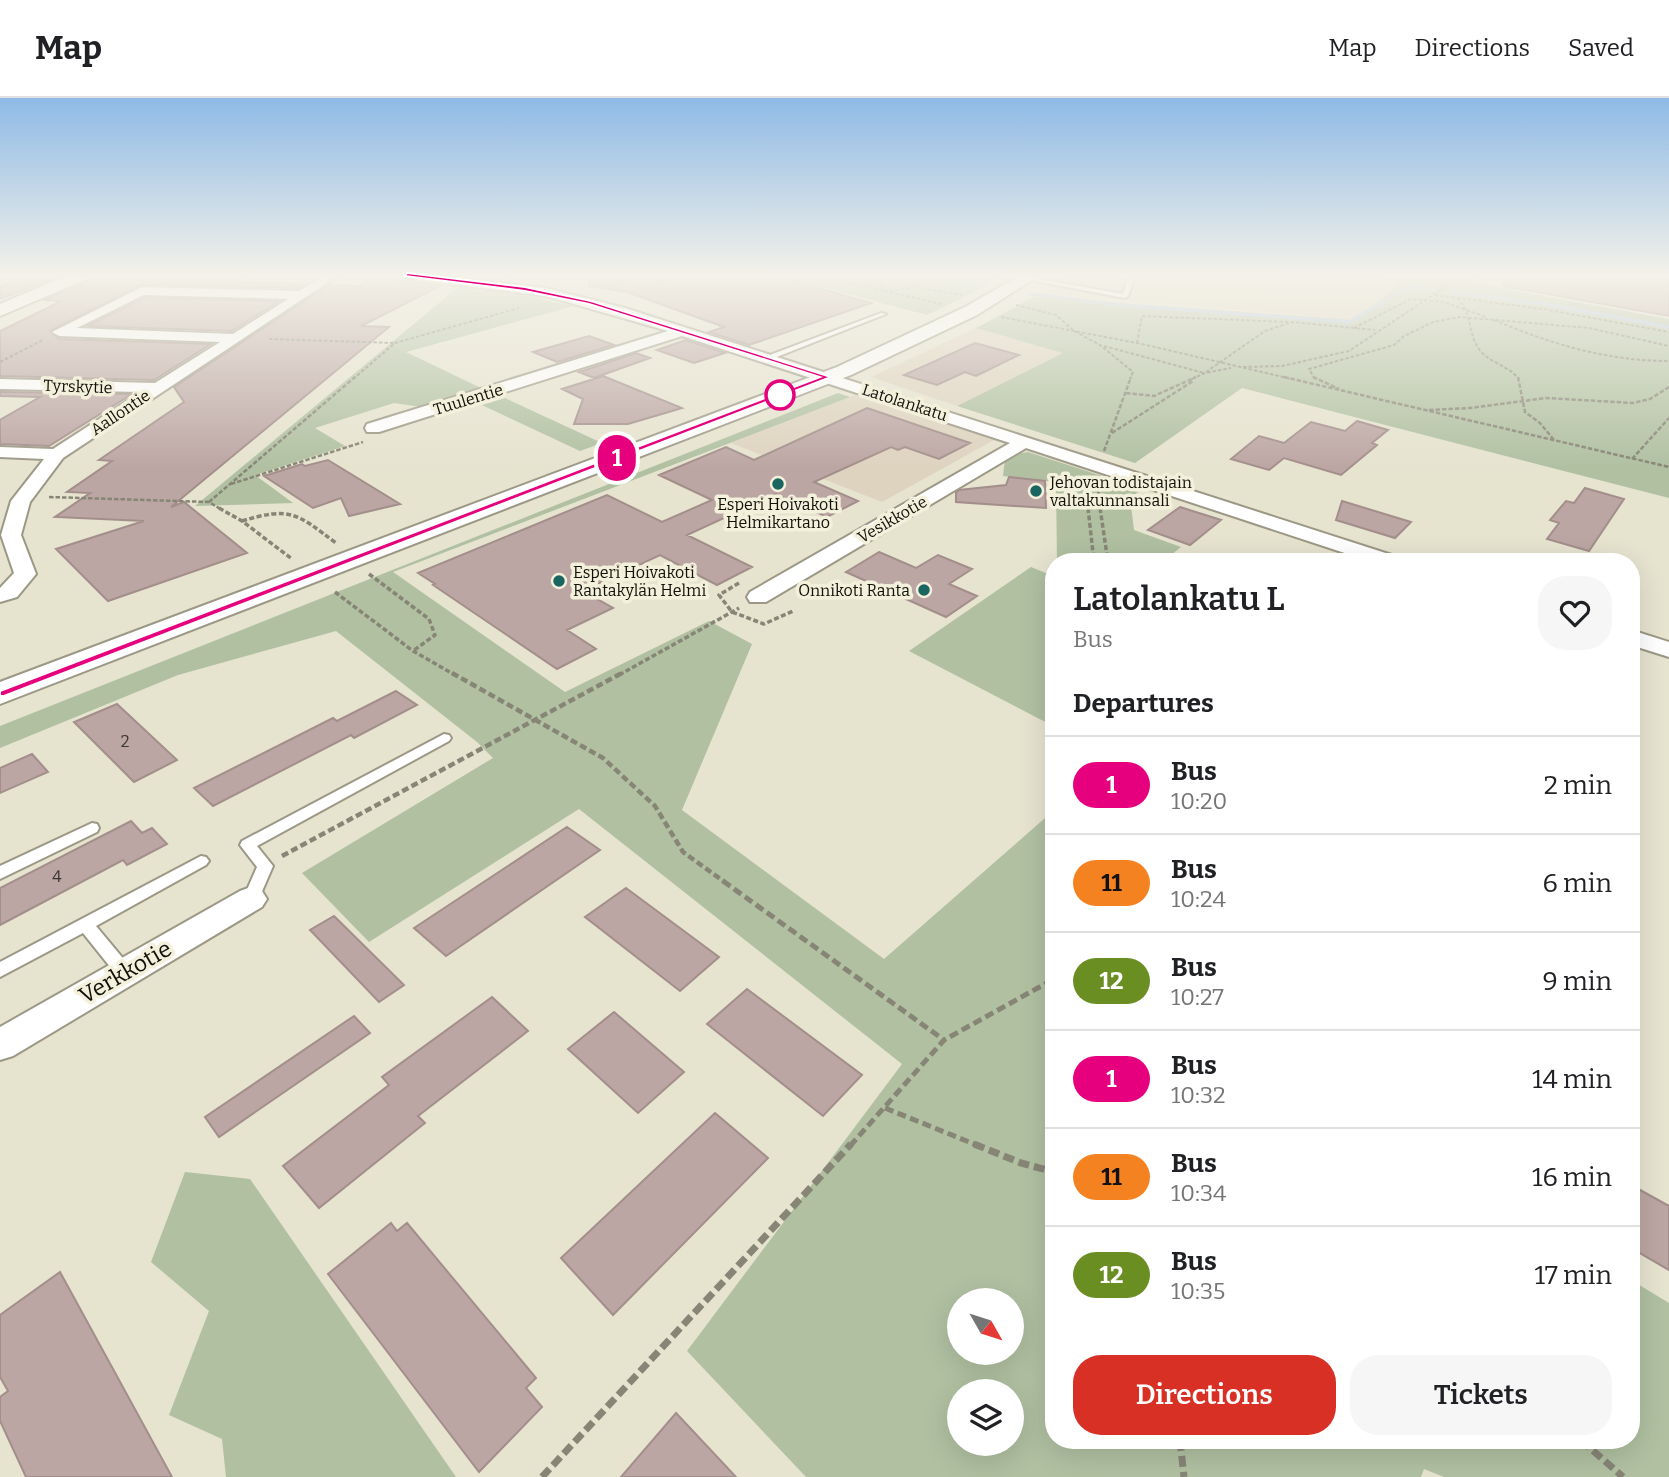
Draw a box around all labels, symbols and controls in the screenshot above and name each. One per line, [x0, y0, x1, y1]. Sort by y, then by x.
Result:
text: Map [35, 28, 102, 68]
text: Map [1328, 34, 1377, 62]
text: Directions [1415, 34, 1530, 62]
text: Saved [1568, 34, 1634, 62]
street label: Tyrskytie [43, 376, 113, 397]
street label: Tuulentie [431, 380, 505, 419]
unlabelled marker [765, 380, 795, 410]
street label: Latolankatu [860, 380, 950, 425]
street label: Aallontie [87, 386, 154, 439]
line badge: 1 [594, 435, 640, 481]
text: 1 [612, 444, 622, 472]
place label: Jehovan todistajain valtakunnansali [1049, 473, 1192, 510]
marker: Esperi Hoivakoti Helmikartano [770, 476, 786, 492]
marker: Jehovan todistajain valtakunnansali [1028, 483, 1044, 499]
street label: Vesikkotie [854, 492, 930, 547]
place label: Esperi Hoivakoti Helmikartano [717, 495, 839, 532]
place label: Esperi Hoivakoti Rantakylän Helmi [573, 563, 706, 600]
marker: Esperi Hoivakoti Rantakylän Helmi [551, 573, 567, 589]
button: heart [1538, 576, 1612, 650]
text: Latolankatu L [1073, 579, 1285, 619]
place label: Onnikoti Ranta [798, 581, 910, 600]
marker: Onnikoti Ranta [916, 582, 932, 598]
text: Bus [1073, 625, 1113, 653]
text: Departures [1073, 688, 1214, 719]
house number: 2 [121, 732, 129, 751]
text: Bus [1171, 756, 1217, 787]
text: 2 min [1544, 770, 1612, 801]
text: 1 [1106, 771, 1117, 799]
text: 10:20 [1171, 787, 1227, 815]
text: Bus [1171, 854, 1217, 885]
house number: 4 [52, 867, 62, 886]
text: 6 min [1543, 868, 1612, 899]
text: 11 [1101, 869, 1122, 897]
text: 10:24 [1171, 885, 1226, 913]
street label: Verkkotie [74, 934, 176, 1010]
text: Bus [1171, 952, 1217, 983]
text: 9 min [1543, 966, 1612, 997]
text: 12 [1100, 967, 1123, 995]
text: 10:27 [1171, 983, 1224, 1011]
text: Bus [1171, 1050, 1217, 1081]
text: 14 min [1532, 1064, 1612, 1095]
text: 1 [1106, 1065, 1117, 1093]
text: 10:32 [1171, 1081, 1226, 1109]
text: Bus [1171, 1148, 1217, 1179]
text: 16 min [1532, 1162, 1612, 1193]
text: 11 [1101, 1163, 1122, 1191]
text: 10:34 [1171, 1179, 1226, 1207]
text: Bus [1171, 1246, 1217, 1277]
text: 17 min [1534, 1260, 1612, 1291]
text: 12 [1100, 1261, 1123, 1289]
text: 10:35 [1171, 1277, 1225, 1305]
north arrow [947, 1288, 1024, 1365]
map controls [947, 1288, 1024, 1456]
button: Directions [1073, 1355, 1336, 1435]
button: Tickets [1350, 1355, 1612, 1435]
button: layers [947, 1379, 1024, 1456]

